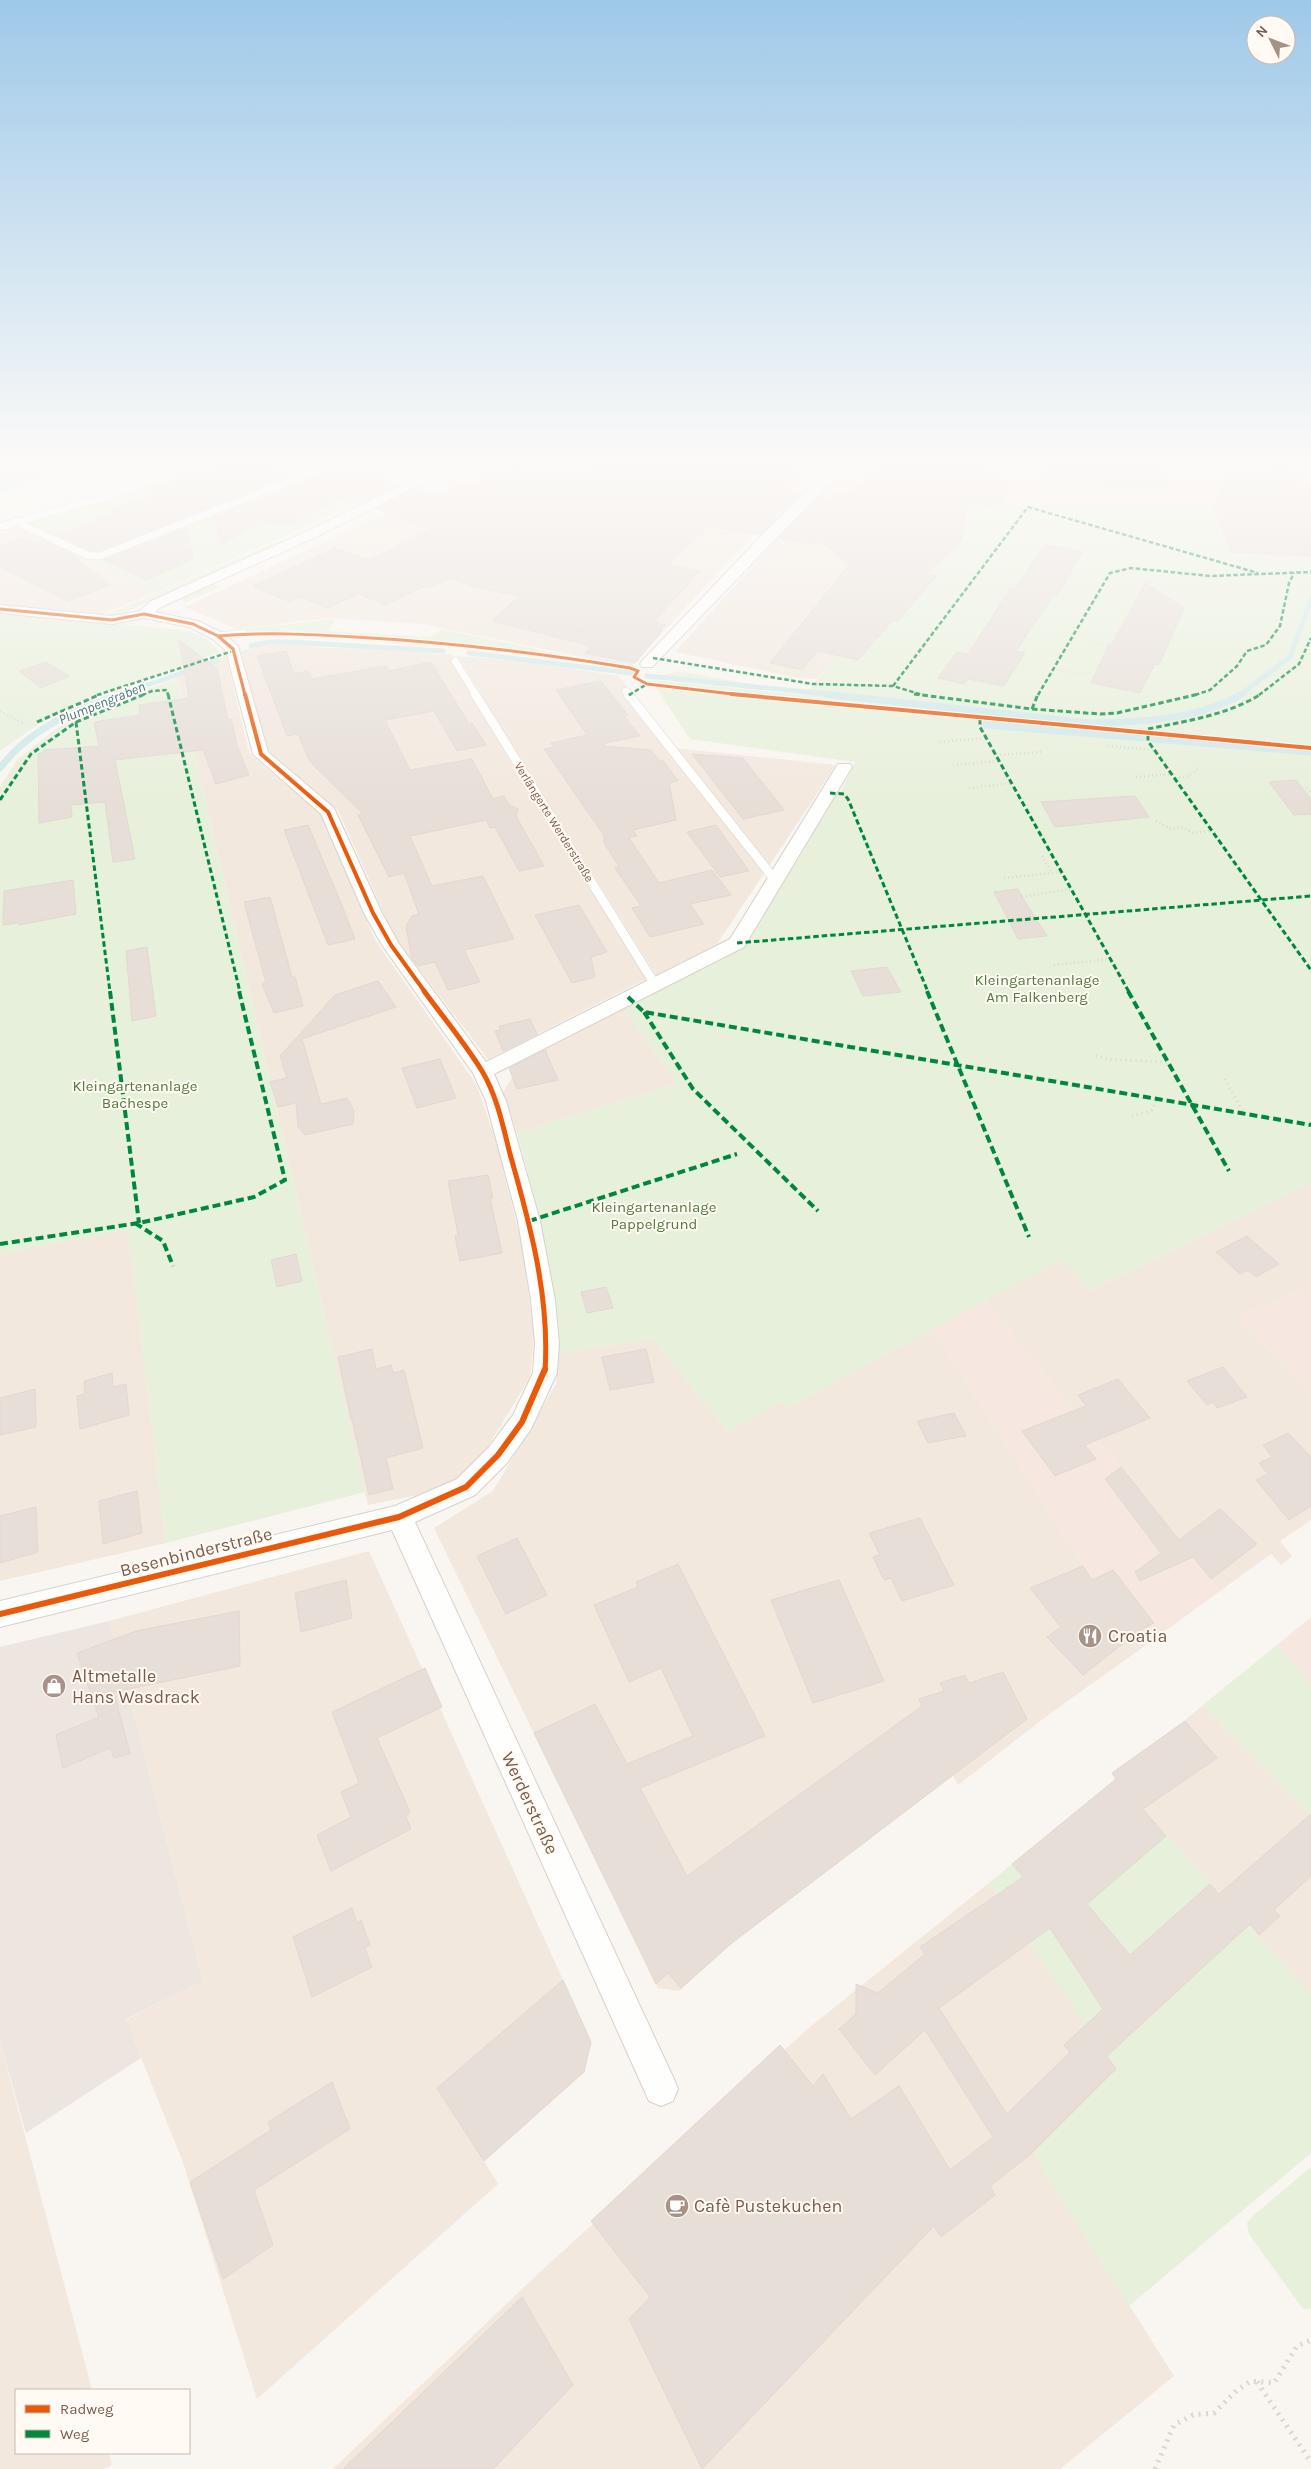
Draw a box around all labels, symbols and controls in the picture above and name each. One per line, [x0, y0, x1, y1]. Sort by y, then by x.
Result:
north arrow [1246, 15, 1296, 65]
text: N [1252, 22, 1271, 41]
water label: Plumpengraben [56, 678, 148, 728]
street label: Verlängerte Werderstraße [511, 760, 597, 884]
park label: Kleingartenanlage Am Falkenberg [974, 971, 1100, 1006]
park label: Kleingartenanlage Bachespe [72, 1077, 198, 1112]
park label: Kleingartenanlage Pappelgrund [591, 1198, 717, 1233]
street label: Besenbinderstraße [118, 1522, 274, 1582]
restaurant icon: Croatia [1077, 1623, 1103, 1649]
place label: Croatia [1108, 1625, 1167, 1647]
place label: Altmetalle Hans Wasdrack [72, 1665, 200, 1708]
shop icon: Altmetalle Hans Wasdrack [41, 1673, 67, 1699]
street label: Werderstraße [497, 1748, 563, 1858]
cafe icon: Cafè Pustekuchen [664, 2193, 690, 2219]
place label: Cafè Pustekuchen [694, 2195, 842, 2217]
legend [15, 2389, 190, 2454]
text: Radweg [60, 2400, 114, 2418]
text: Weg [60, 2425, 90, 2443]

